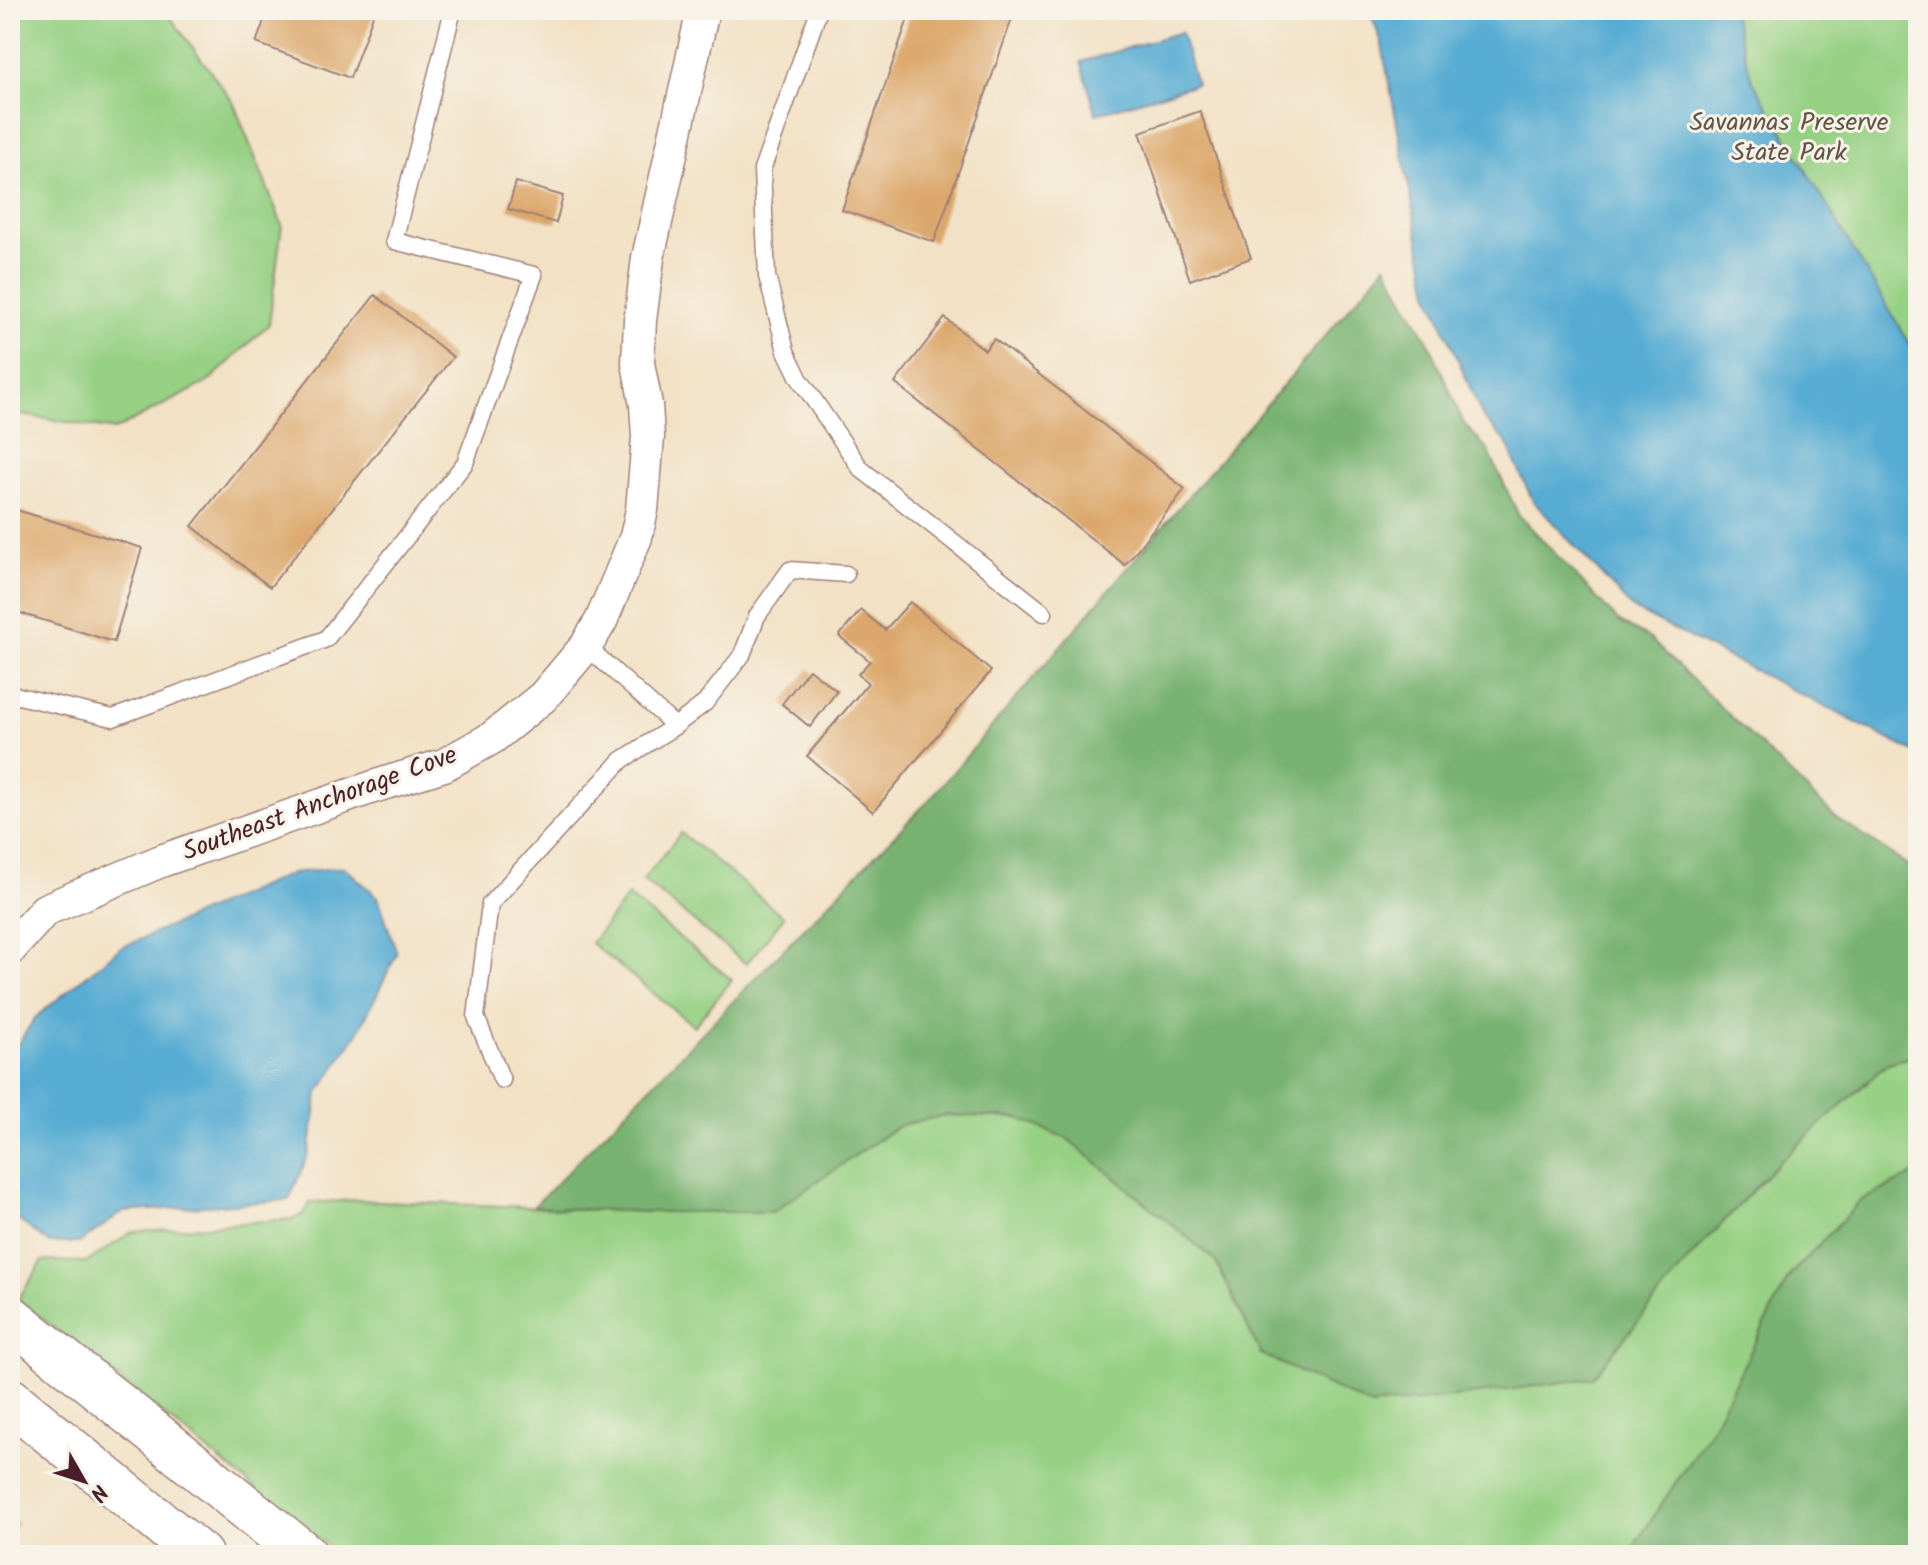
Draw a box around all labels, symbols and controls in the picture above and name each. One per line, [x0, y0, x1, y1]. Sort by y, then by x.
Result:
park label: Savannas Preserve State Park [1689, 102, 1889, 174]
street label: Southeast Anchorage Cove [177, 735, 464, 873]
north arrow [44, 1441, 124, 1521]
text: N [80, 1476, 116, 1509]

